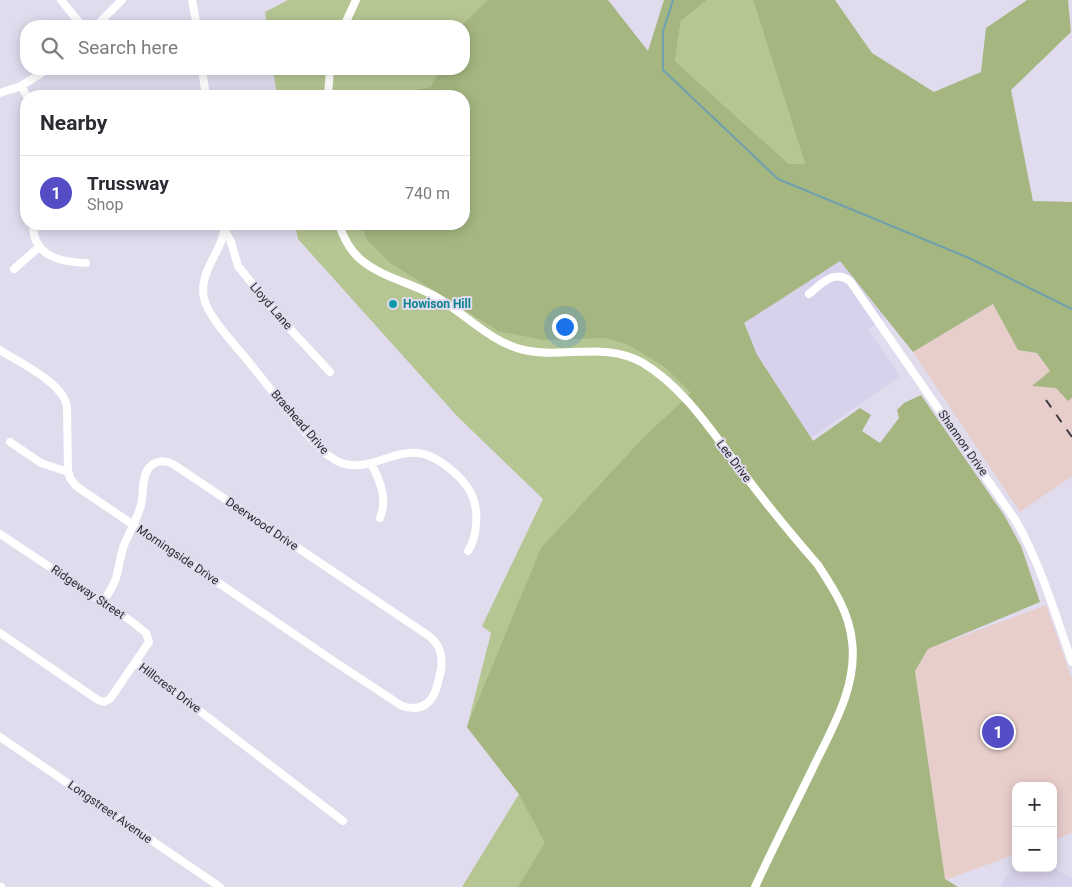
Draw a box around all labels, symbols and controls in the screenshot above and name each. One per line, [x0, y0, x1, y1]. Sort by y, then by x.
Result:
search box [20, 20, 470, 75]
icon: search [38, 34, 66, 62]
text: Search here [78, 36, 178, 59]
text: Nearby [40, 111, 107, 135]
text: Trussway [87, 172, 169, 195]
text: 1 [51, 184, 61, 203]
text: 740 m [405, 184, 450, 203]
text: Shop [87, 195, 123, 214]
street label: Lloyd Lane [247, 280, 295, 332]
place label: Howison Hill [403, 297, 471, 311]
marker: Howison Hill [387, 298, 399, 310]
your location [552, 314, 578, 340]
street label: Braehead Drive [268, 387, 332, 457]
street label: Shannon Drive [935, 407, 991, 479]
street label: Lee Drive [714, 437, 754, 485]
street label: Deerwood Drive [223, 495, 301, 553]
street label: Morningside Drive [134, 522, 222, 588]
street label: Ridgeway Street [48, 562, 128, 622]
street label: Hillcrest Drive [136, 660, 204, 716]
pin: 1 [982, 713, 1014, 751]
street label: Longstreet Avenue [65, 778, 155, 846]
map controls [1012, 782, 1057, 872]
button: + [1012, 782, 1057, 827]
button: − [1012, 827, 1057, 872]

